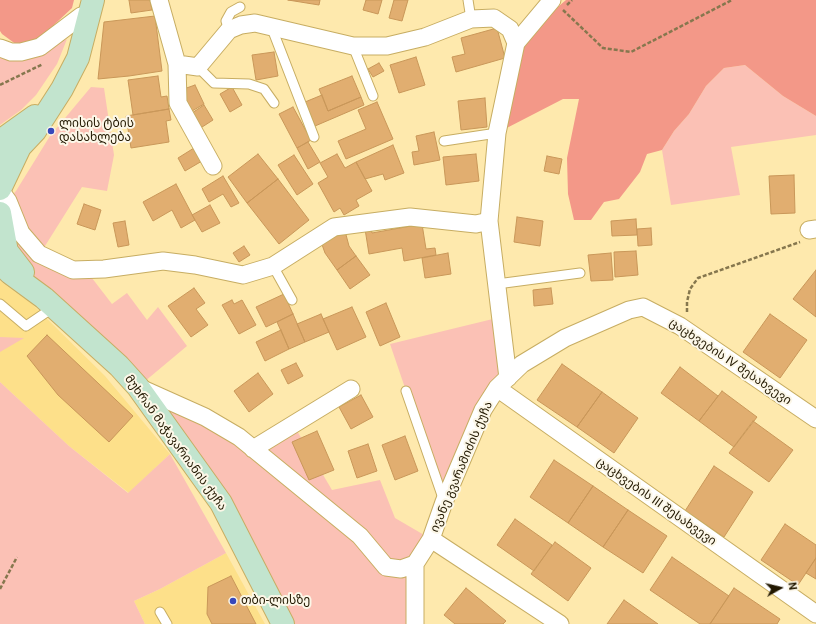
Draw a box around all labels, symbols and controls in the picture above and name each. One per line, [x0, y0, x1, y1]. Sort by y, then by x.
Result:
place label: ლისის ტბის დასახლება [59, 117, 134, 145]
marker: ლისის ტბის დასახლება [46, 126, 56, 136]
street label: ცაცხვების IV შესახვევი [666, 316, 794, 408]
street label: მუხრან მაჭავარიანის ქუჩა [121, 372, 229, 514]
street label: ივანე გვარამიძის ქუჩა [428, 399, 496, 535]
street label: ცაცხვების III შესახვევი [593, 455, 719, 549]
north arrow [760, 568, 800, 608]
text: N [785, 582, 799, 591]
place label: თბი-ლისზე [241, 594, 310, 608]
marker: თბი-ლისზე [228, 596, 238, 606]

